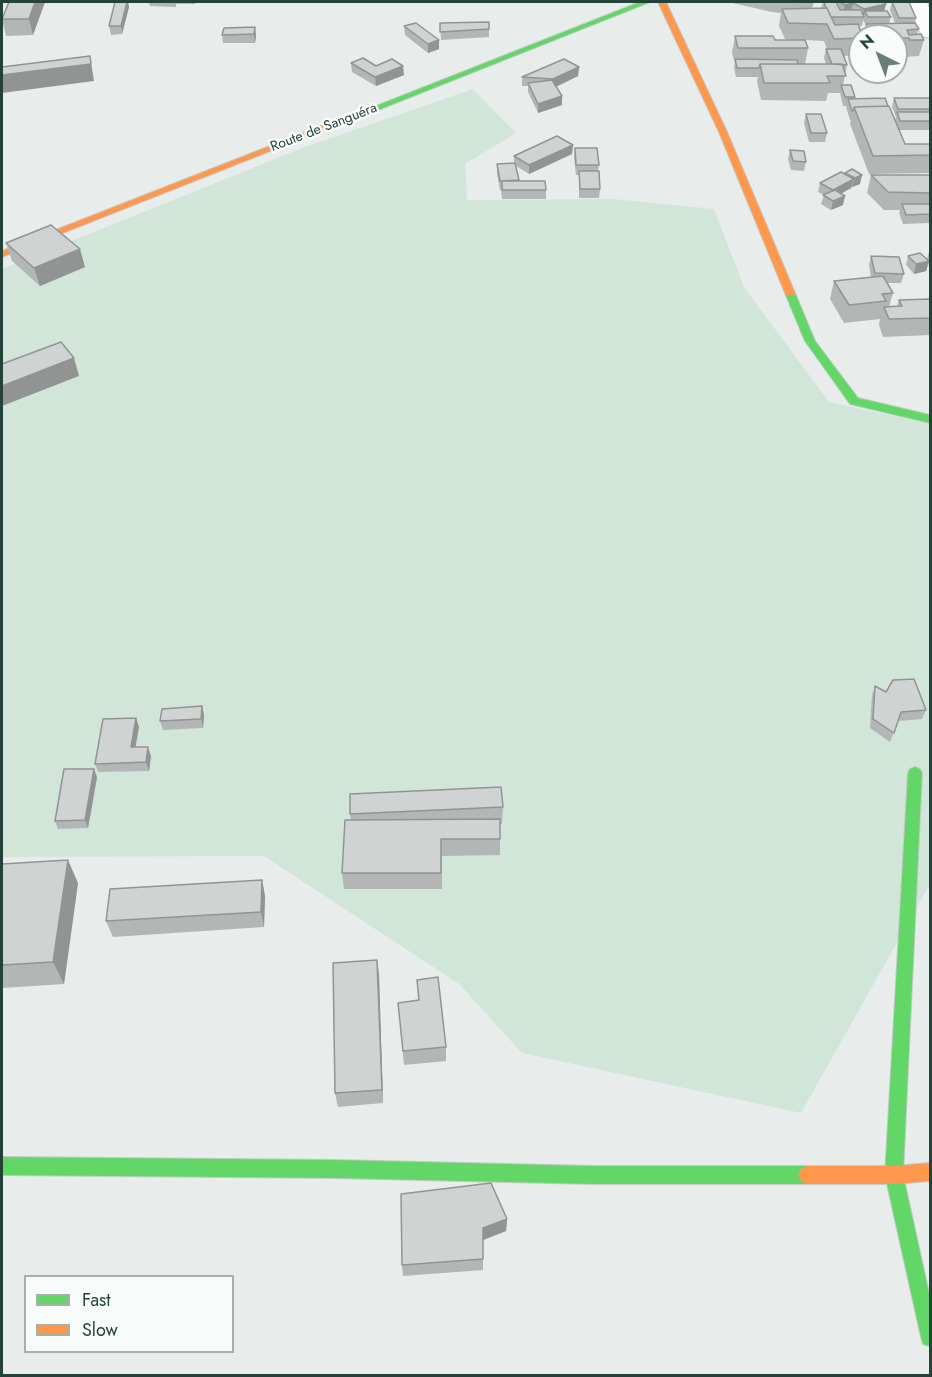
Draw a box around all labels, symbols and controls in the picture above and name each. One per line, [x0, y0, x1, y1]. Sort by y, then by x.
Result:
north arrow [848, 24, 908, 84]
text: N [855, 29, 879, 55]
street label: Route de Sanguéra [268, 100, 380, 156]
legend [24, 1275, 234, 1353]
text: Fast [82, 1287, 111, 1313]
text: Slow [82, 1317, 118, 1343]

